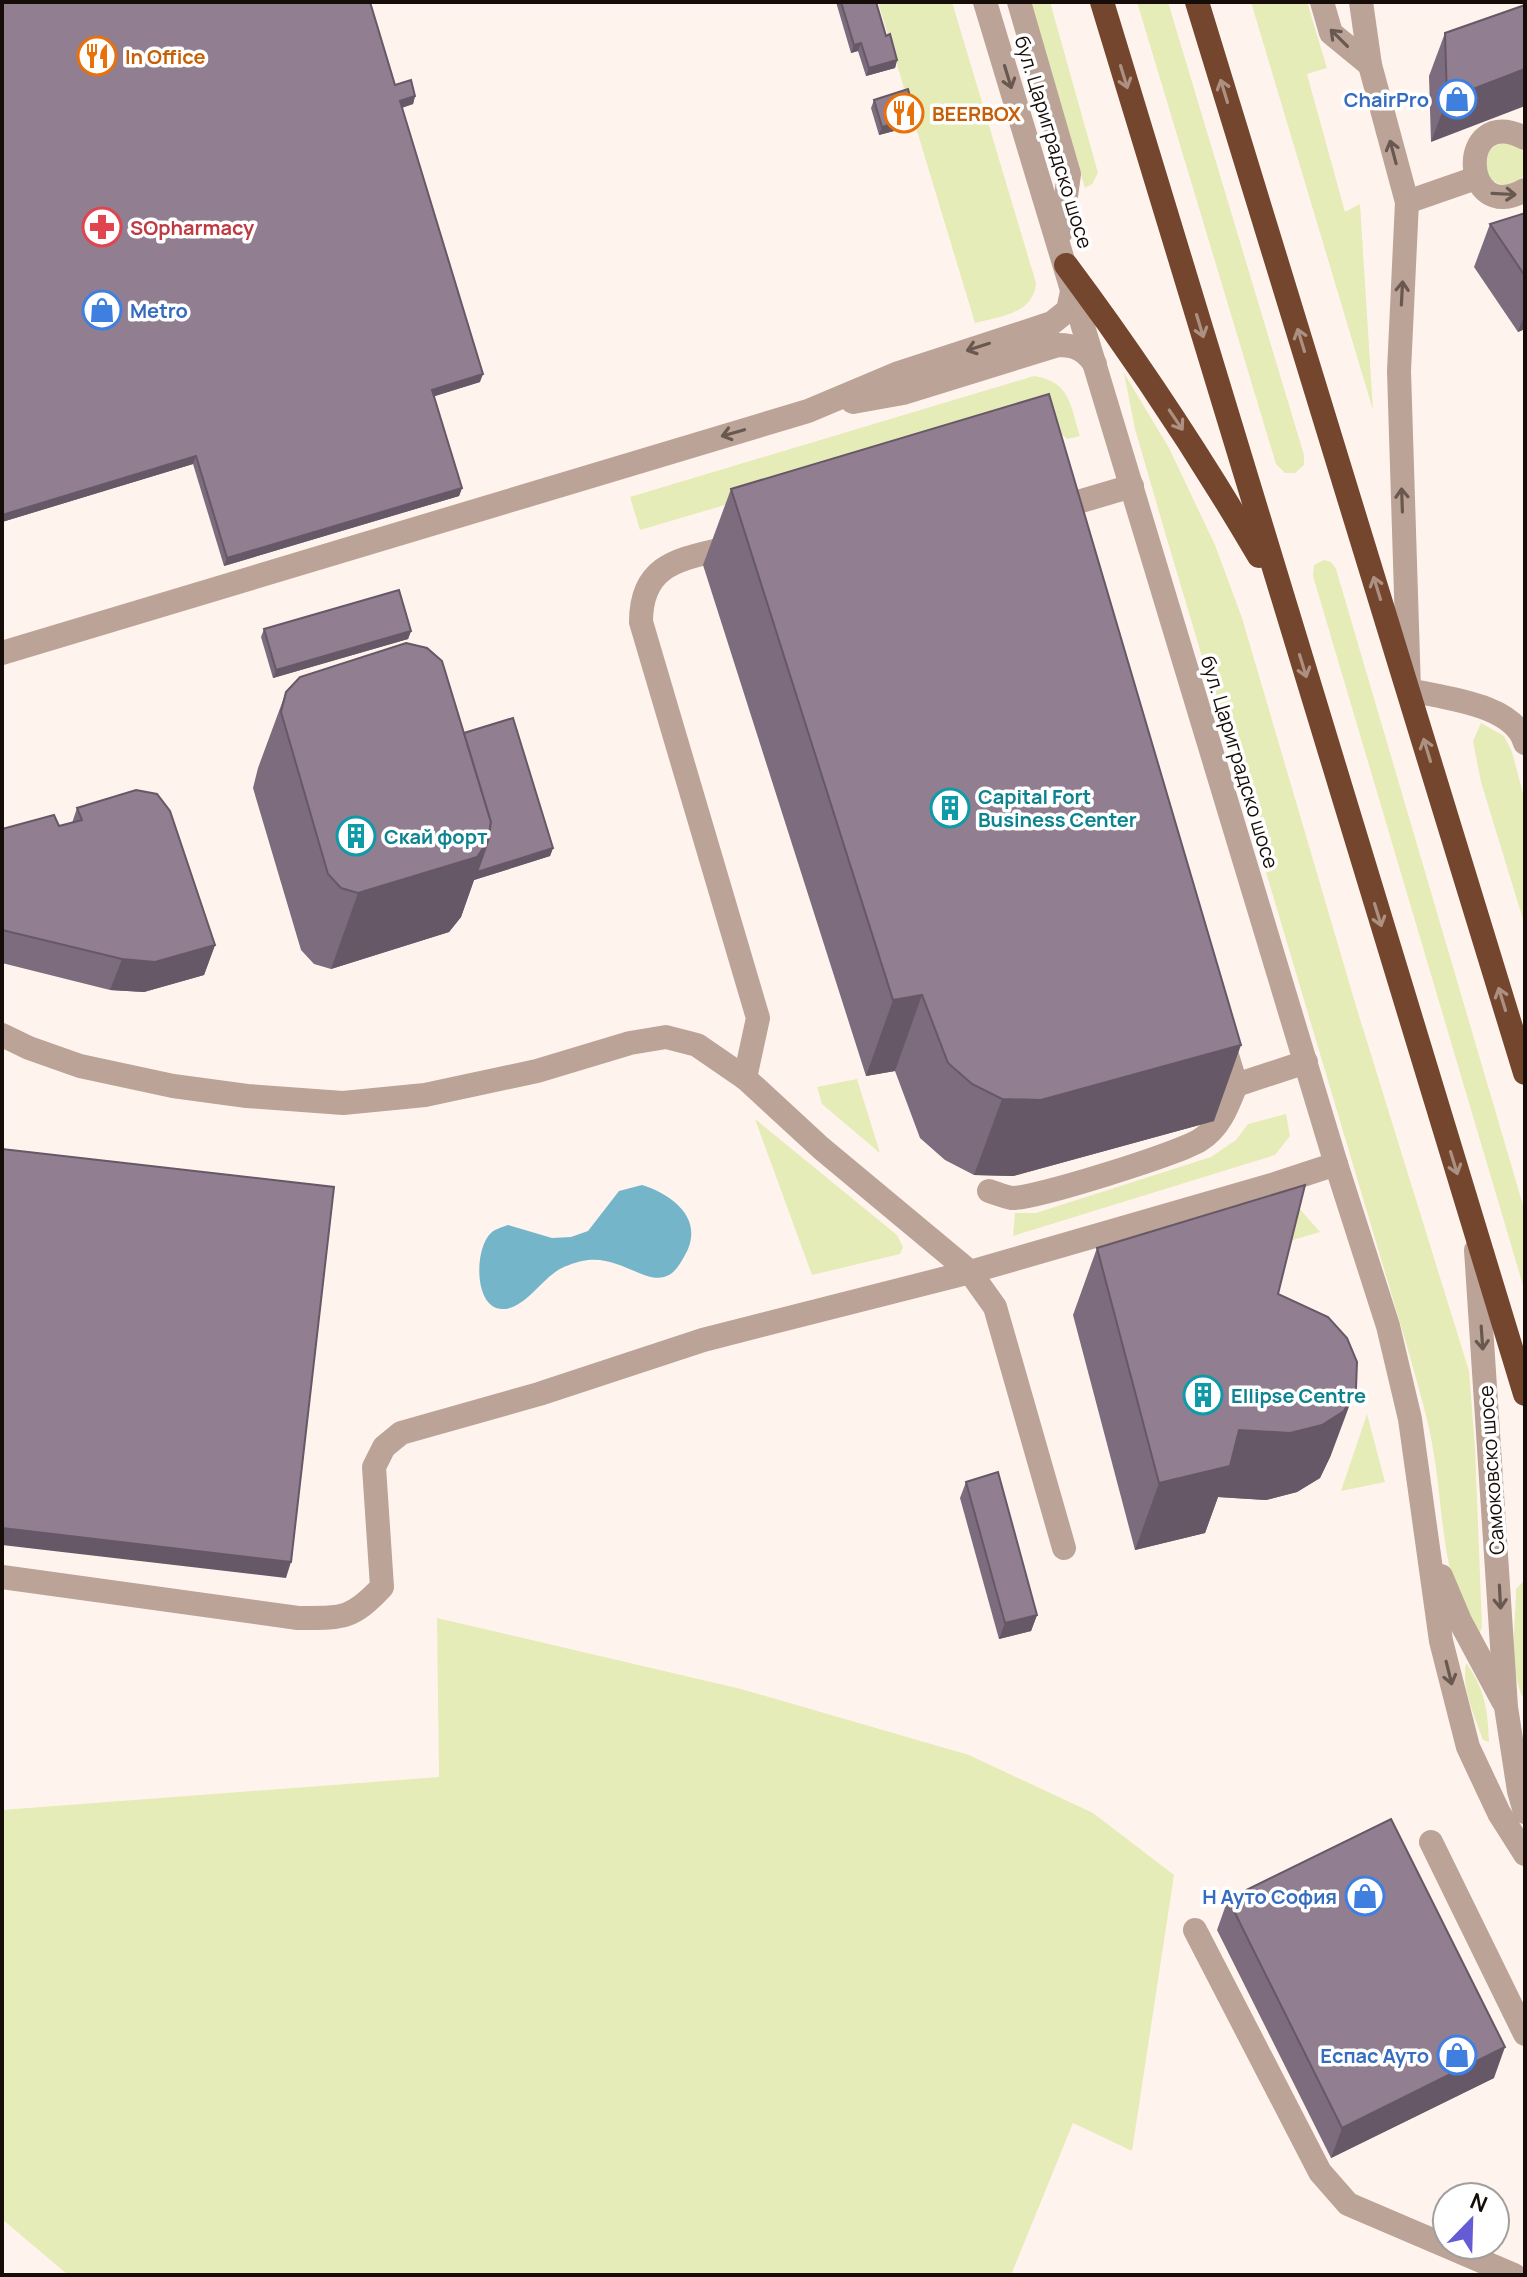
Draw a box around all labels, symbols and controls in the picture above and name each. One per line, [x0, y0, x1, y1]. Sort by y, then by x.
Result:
one-way arrow [1330, 28, 1349, 48]
street label: бул. Цариградско шосе [1009, 32, 1099, 252]
restaurant icon: In Office [76, 35, 118, 77]
place label: In Office [125, 43, 206, 70]
one-way arrow [1001, 63, 1016, 89]
one-way arrow [1117, 63, 1132, 89]
shop icon: ChairPro [1436, 78, 1478, 120]
one-way arrow [1216, 79, 1231, 105]
place label: ChairPro [1344, 86, 1429, 113]
restaurant icon: BEERBOX [883, 92, 925, 134]
place label: BEERBOX [932, 100, 1021, 127]
one-way arrow [1385, 140, 1400, 166]
one-way arrow [1491, 186, 1517, 201]
pharmacy icon: SOpharmacy [81, 206, 123, 248]
place label: SOpharmacy [130, 214, 255, 241]
one-way arrow [1395, 280, 1410, 307]
shop icon: Metro [81, 289, 123, 331]
place label: Metro [130, 297, 188, 324]
one-way arrow [1193, 312, 1208, 338]
one-way arrow [1293, 327, 1308, 353]
one-way arrow [966, 341, 991, 356]
one-way arrow [1168, 408, 1184, 430]
one-way arrow [721, 426, 747, 441]
one-way arrow [1395, 487, 1410, 514]
one-way arrow [1369, 576, 1384, 601]
street label: бул. Цариградско шосе [1195, 652, 1285, 872]
one-way arrow [1296, 652, 1311, 678]
one-way arrow [1419, 737, 1434, 763]
place label: Capital Fort Business Center [978, 783, 1137, 833]
building icon: Capital Fort Business Center [929, 787, 971, 829]
building icon: Скай форт [335, 815, 377, 857]
place label: Скай форт [384, 823, 488, 850]
one-way arrow [1371, 901, 1386, 927]
one-way arrow [1494, 986, 1509, 1012]
one-way arrow [1447, 1150, 1462, 1176]
one-way arrow [1475, 1324, 1490, 1351]
building icon: Ellipse Centre [1182, 1374, 1224, 1416]
place label: Ellipse Centre [1231, 1382, 1366, 1409]
street label: Самоковско шосе [1472, 1384, 1510, 1556]
one-way arrow [1493, 1583, 1508, 1610]
one-way arrow [1443, 1660, 1458, 1686]
shop icon: Н Ауто София [1344, 1875, 1386, 1917]
place label: Н Ауто София [1202, 1883, 1337, 1910]
shop icon: Еспас Ауто [1436, 2034, 1478, 2076]
place label: Еспас Ауто [1320, 2042, 1429, 2069]
north arrow [1431, 2181, 1511, 2261]
text: N [1466, 2186, 1492, 2219]

